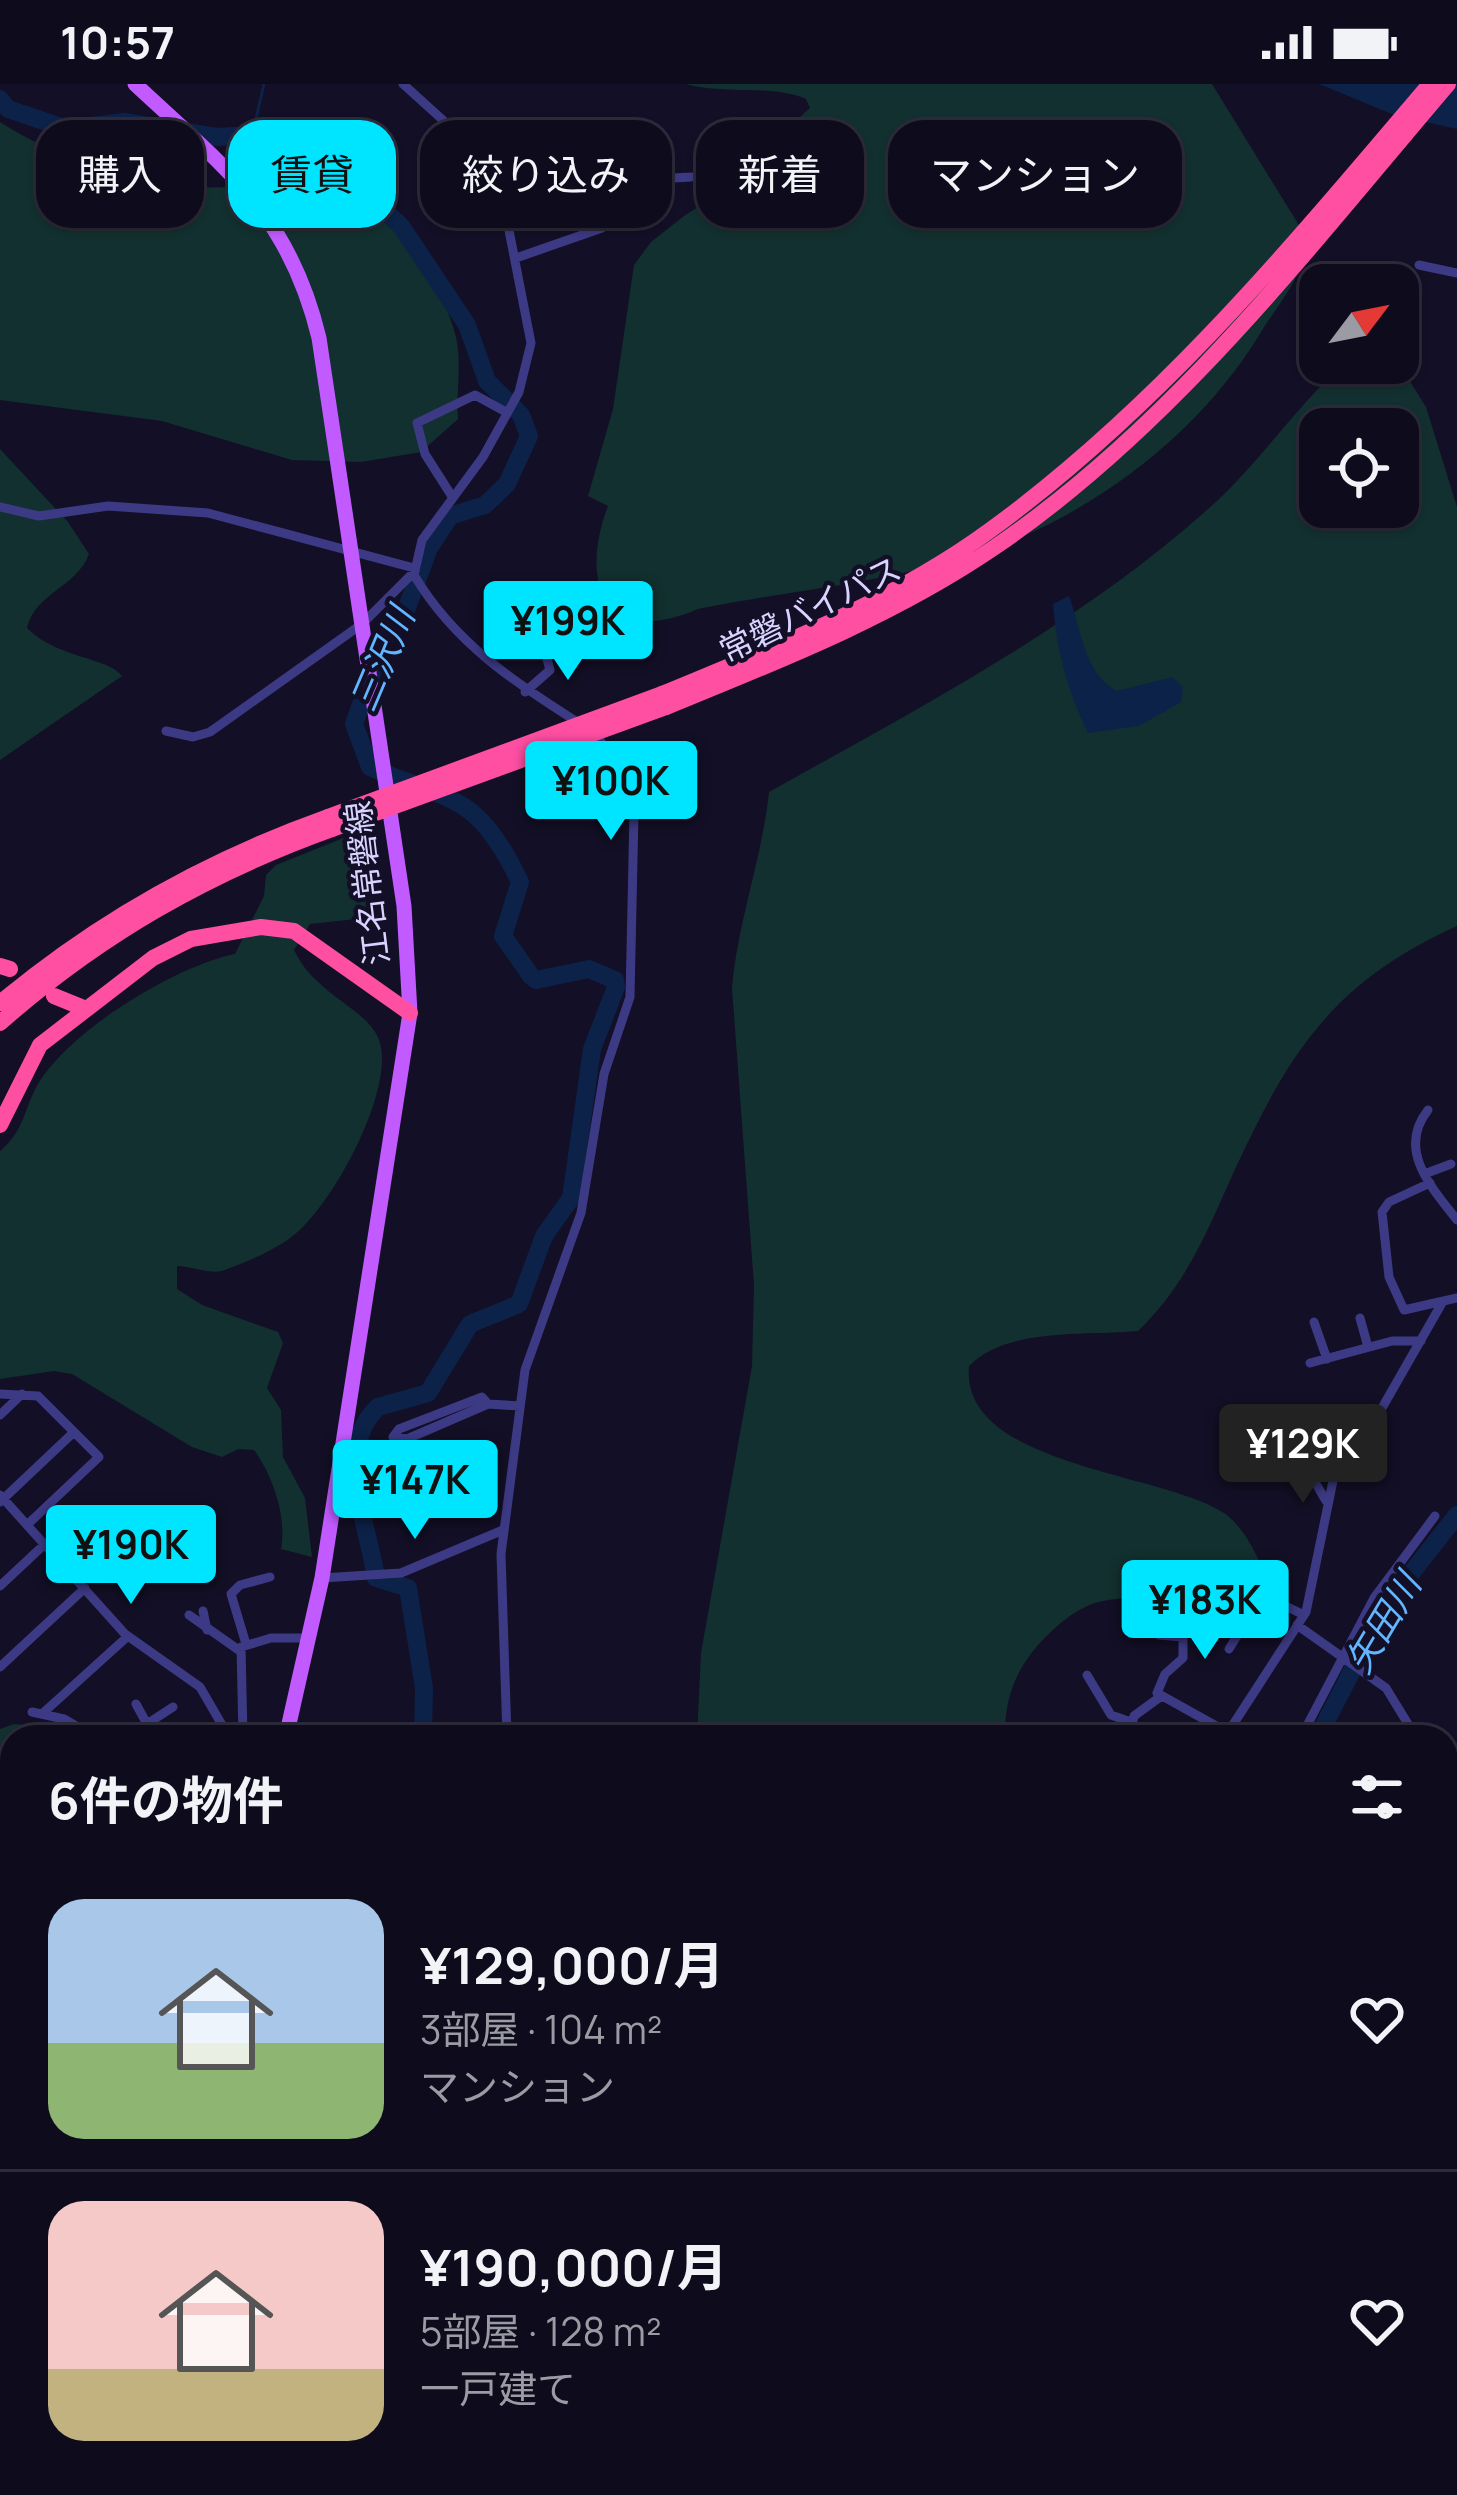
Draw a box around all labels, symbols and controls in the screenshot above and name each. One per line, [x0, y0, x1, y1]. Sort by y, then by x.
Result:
text: 10:57 [60, 11, 175, 73]
chip: 購入 [36, 120, 204, 228]
chip: 賃貸 [228, 120, 396, 228]
chip: 絞り込み [420, 120, 672, 228]
chip: 新着 [696, 120, 864, 228]
chip: マンション [888, 120, 1182, 228]
north arrow [1299, 264, 1419, 384]
map controls [1299, 264, 1419, 528]
button: locate [1299, 408, 1419, 528]
street label: 常磐バイパス [711, 545, 908, 672]
pin: ¥199K [484, 581, 652, 683]
text: ¥199K [511, 593, 625, 647]
water label: 三沢川 [338, 596, 427, 718]
pin: ¥100K [527, 741, 695, 843]
text: ¥100K [552, 753, 670, 807]
street label: 江名常磐線 [334, 798, 399, 968]
pin: ¥129K [1219, 1404, 1387, 1506]
text: ¥129K [1246, 1416, 1360, 1470]
pin: ¥147K [331, 1440, 499, 1542]
text: ¥147K [360, 1452, 470, 1506]
pin: ¥190K [47, 1505, 215, 1607]
text: ¥190K [73, 1517, 189, 1571]
pin: ¥183K [1121, 1560, 1289, 1662]
water label: 矢田川 [1334, 1560, 1433, 1682]
text: ¥183K [1149, 1572, 1261, 1626]
icon: filters [1344, 1764, 1410, 1830]
text: 6件の物件 [48, 1765, 284, 1834]
text: ¥129,000/月 [420, 1930, 725, 1999]
icon: home [144, 1947, 288, 2091]
icon: heart [1344, 1986, 1410, 2052]
text: 3部屋 · 104 m² [420, 2002, 662, 2056]
text: マンション [420, 2059, 615, 2113]
text: ¥190,000/月 [420, 2232, 728, 2301]
icon: home [144, 2249, 288, 2393]
icon: heart [1344, 2288, 1410, 2354]
text: 5部屋 · 128 m² [420, 2304, 662, 2358]
text: 一戸建て [420, 2361, 576, 2415]

